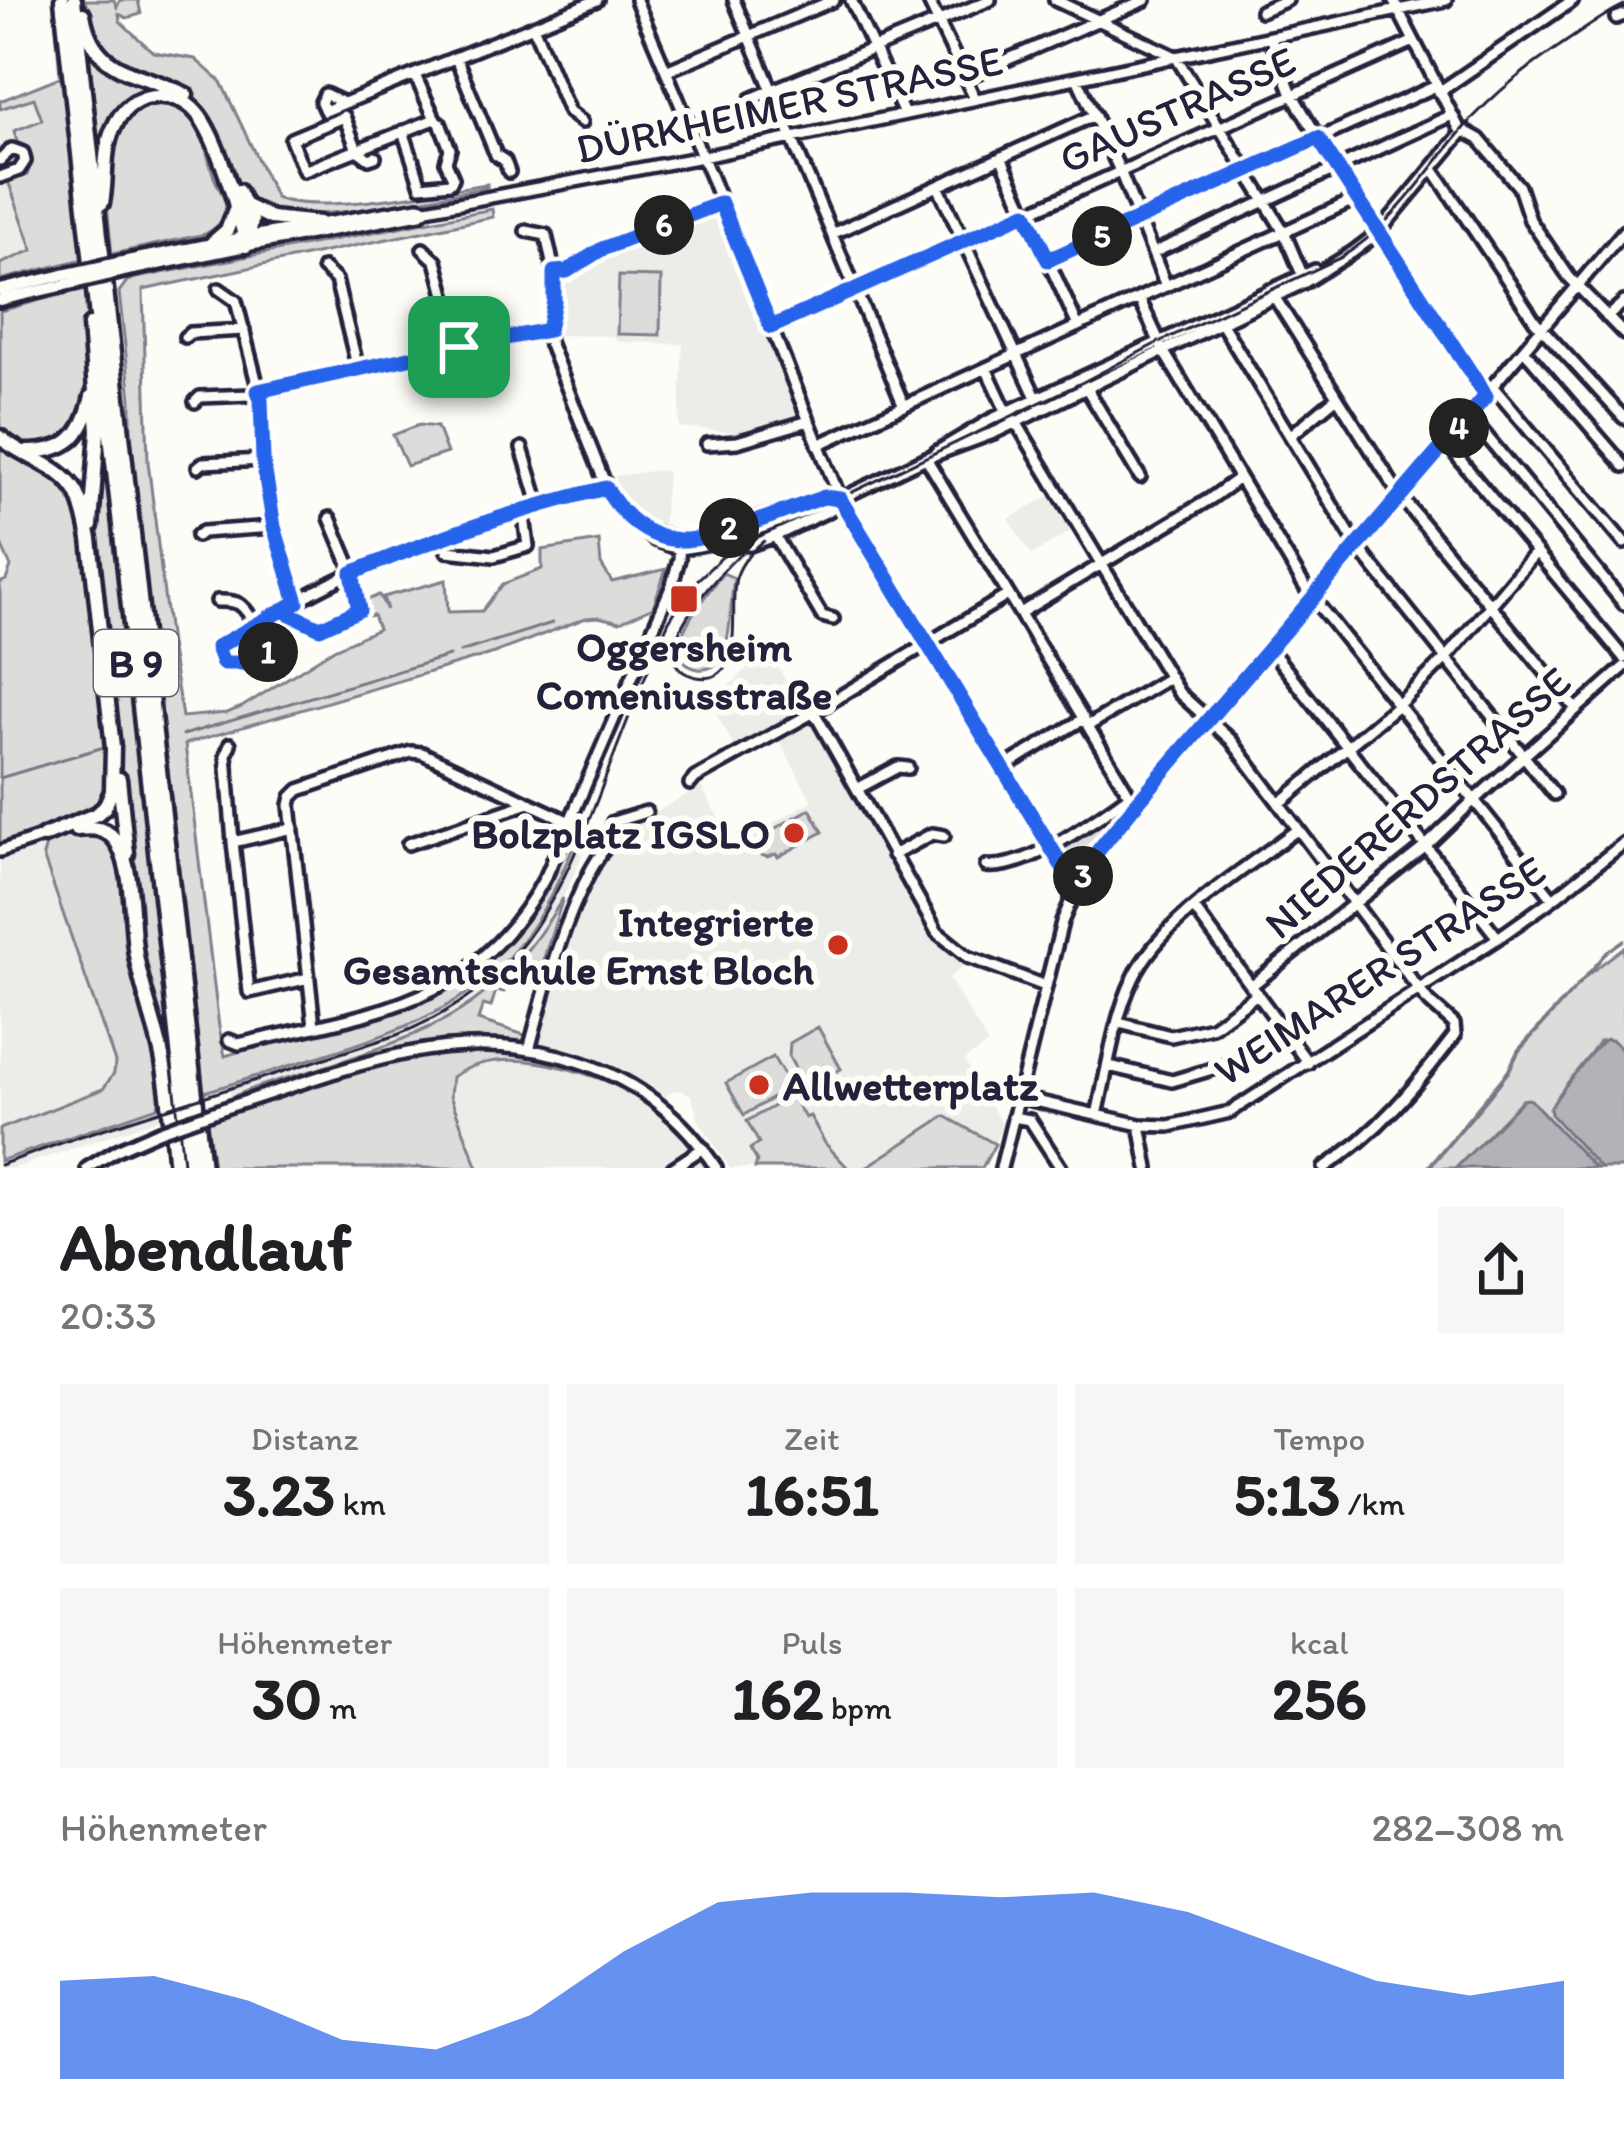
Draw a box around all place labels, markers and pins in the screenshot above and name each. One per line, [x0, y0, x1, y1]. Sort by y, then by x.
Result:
pin: 6 [634, 195, 694, 255]
pin: 5 [1072, 206, 1132, 266]
pin [408, 296, 510, 398]
pin: 4 [1429, 398, 1489, 458]
pin: 2 [699, 498, 759, 558]
marker: Oggersheim Comeniusstraße [668, 583, 700, 615]
place label: Oggersheim Comeniusstraße [536, 621, 832, 720]
pin: 1 [238, 622, 298, 682]
place label: Bolzplatz IGSLO [471, 808, 770, 859]
marker: Bolzplatz IGSLO [781, 820, 807, 846]
pin: 3 [1053, 846, 1113, 906]
place label: Integrierte Gesamtschule Ernst Bloch [343, 896, 815, 995]
marker: Integrierte Gesamtschule Ernst Bloch [825, 932, 851, 958]
place label: Allwetterplatz [783, 1060, 1039, 1111]
marker: Allwetterplatz [746, 1072, 772, 1098]

